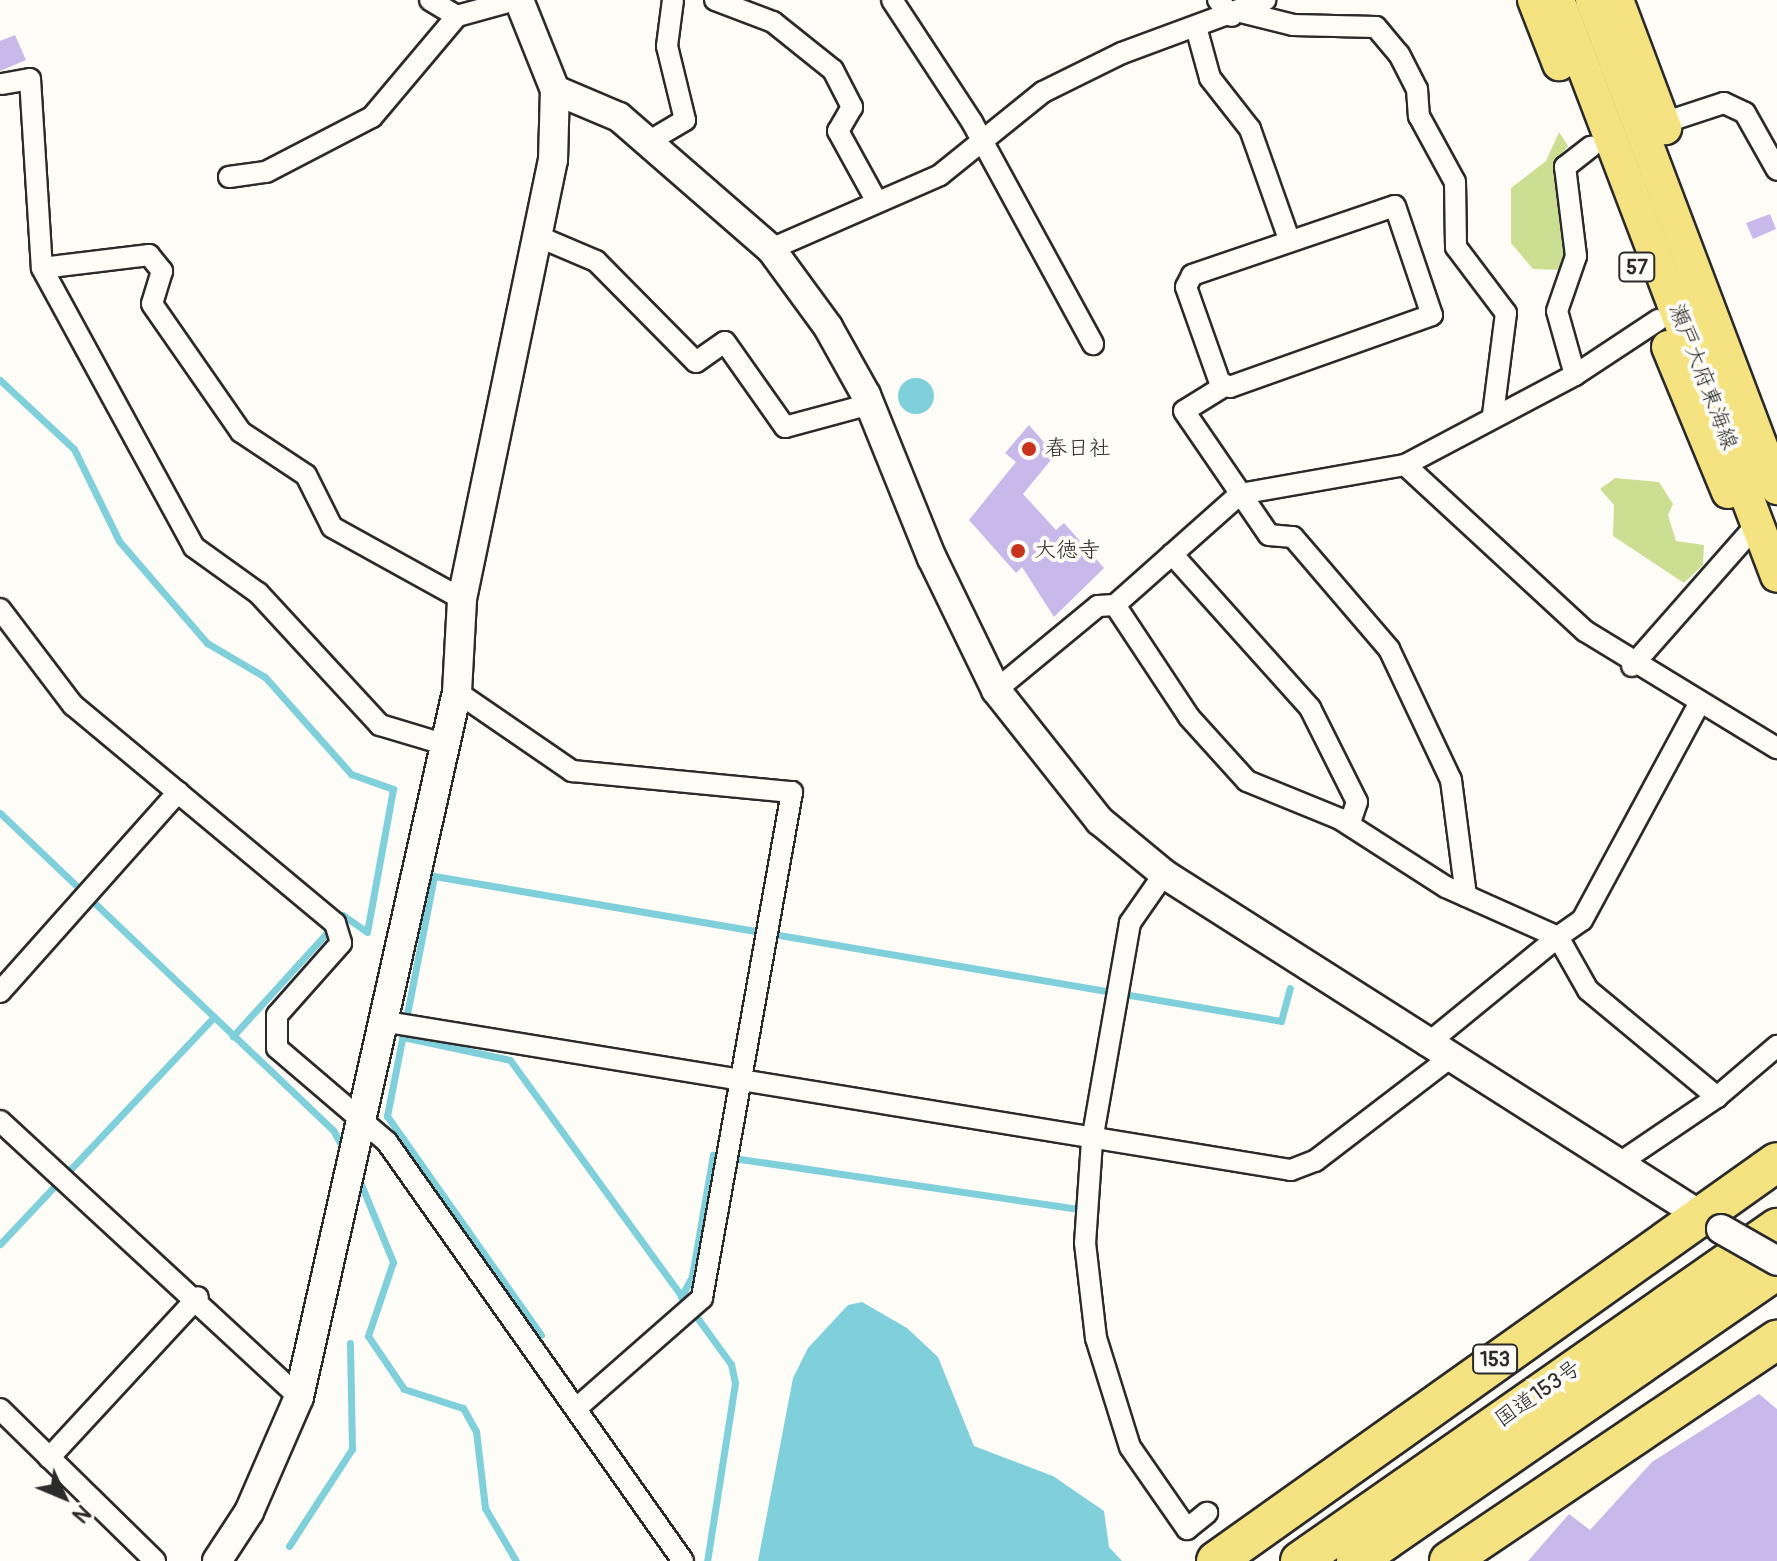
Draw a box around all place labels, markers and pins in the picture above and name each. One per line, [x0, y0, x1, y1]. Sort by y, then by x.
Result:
place label: 春日社 [1045, 436, 1111, 462]
marker: 春日社 [1020, 440, 1038, 458]
place label: 大徳寺 [1034, 538, 1100, 564]
marker: 大徳寺 [1009, 542, 1027, 560]

